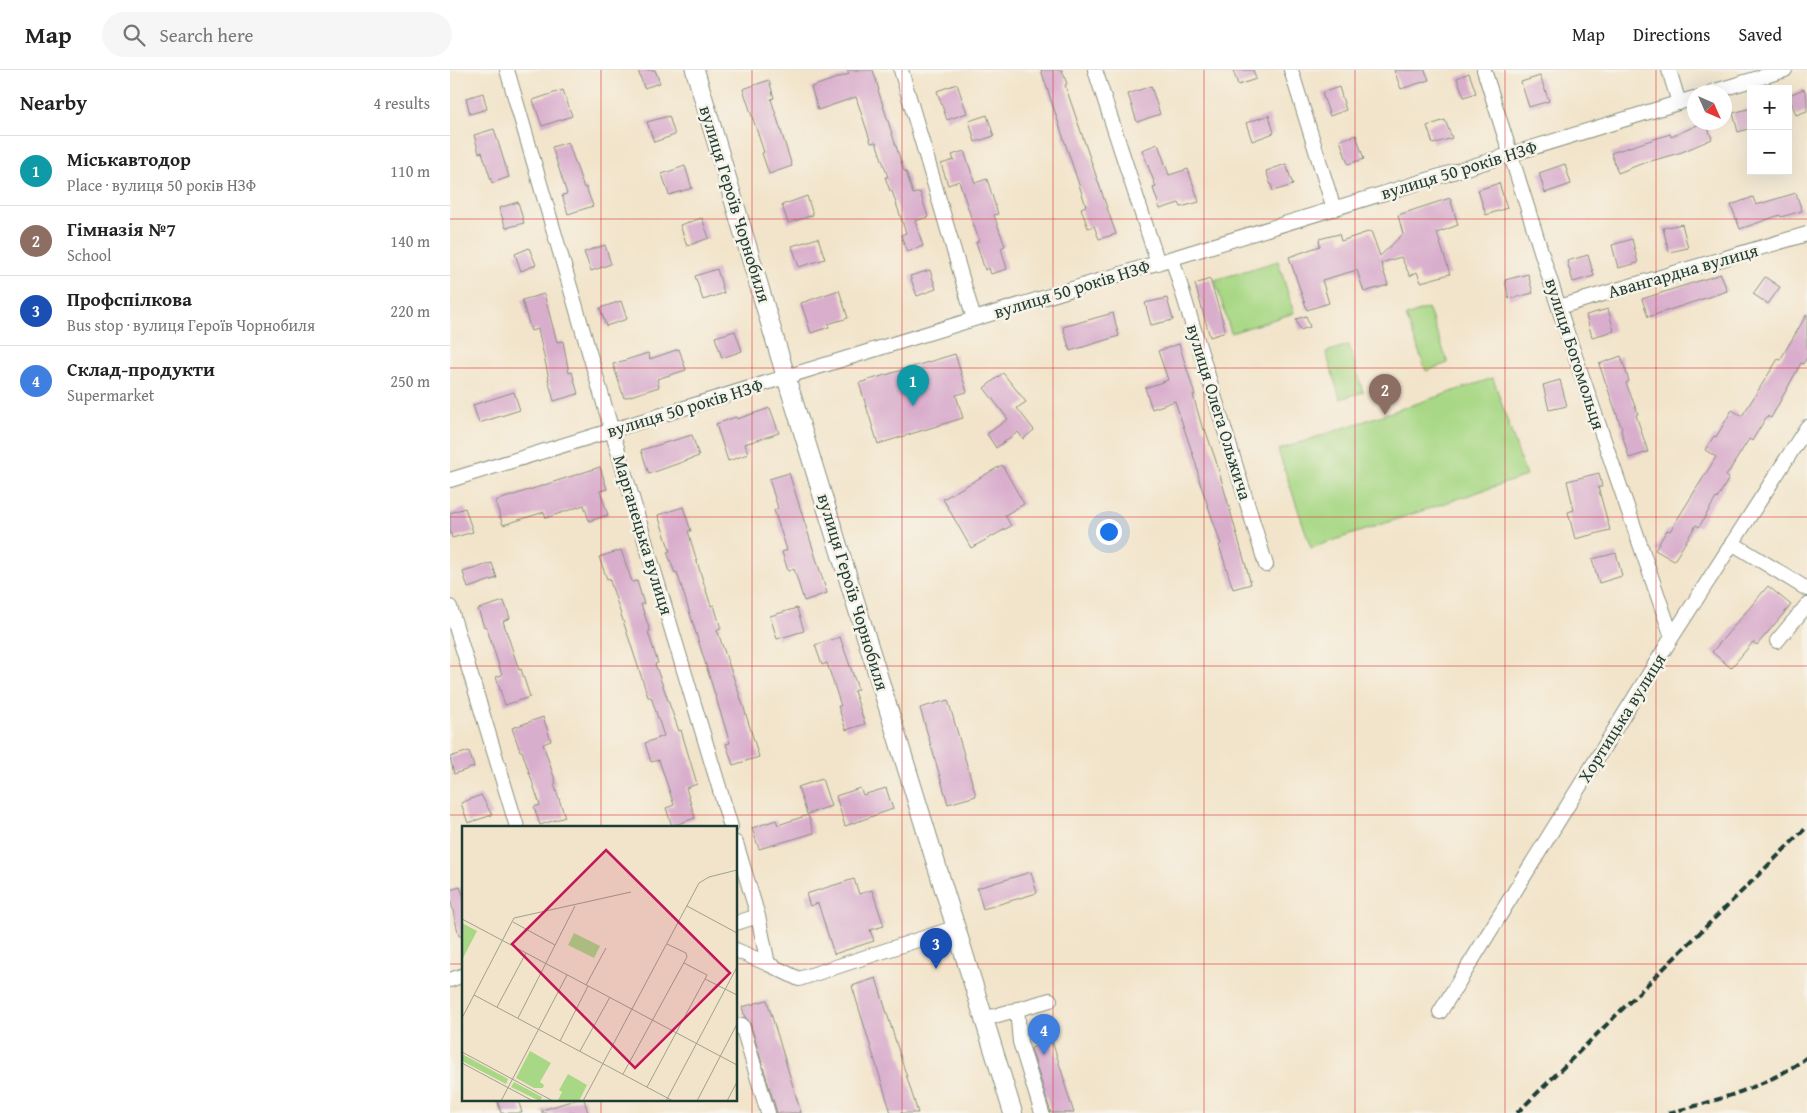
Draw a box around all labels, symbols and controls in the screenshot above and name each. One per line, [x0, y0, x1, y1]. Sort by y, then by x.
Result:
search box [102, 12, 452, 57]
text: Map [25, 17, 72, 52]
icon: search [120, 21, 148, 49]
text: Search here [160, 21, 253, 49]
text: Map [1572, 21, 1605, 48]
text: Directions [1633, 21, 1710, 48]
text: Saved [1738, 21, 1782, 48]
north arrow [1687, 85, 1732, 130]
map controls [1747, 85, 1792, 175]
button: + [1747, 85, 1792, 130]
text: Nearby [20, 87, 87, 118]
text: 4 results [373, 91, 430, 115]
street label: вулиця Героїв Чорнобиля [693, 102, 778, 306]
button: − [1747, 130, 1792, 175]
street label: вулиця 50 років НЗФ [1377, 133, 1540, 206]
text: Міськавтодор [67, 145, 191, 173]
text: 1 [32, 159, 40, 183]
text: 110 m [390, 159, 430, 183]
text: Place · вулиця 50 років НЗФ [67, 173, 256, 197]
text: Гімназія №7 [67, 215, 176, 243]
text: 2 [32, 229, 40, 253]
text: 140 m [390, 229, 430, 253]
street label: Авангардна вулиця [1605, 236, 1761, 305]
text: School [67, 243, 111, 267]
street label: вулиця 50 років НЗФ [990, 252, 1153, 325]
street label: вулиця Богомольця [1538, 275, 1613, 433]
text: Профспілкова [67, 285, 192, 313]
text: 3 [32, 299, 40, 323]
text: 220 m [390, 299, 430, 323]
text: Bus stop · вулиця Героїв Чорнобиля [67, 313, 315, 337]
street label: вулиця Олега Ольжича [1180, 321, 1259, 504]
text: Склад-продукти [67, 355, 215, 383]
pin: 1 [897, 365, 929, 406]
text: 4 [32, 369, 40, 393]
text: 250 m [390, 369, 430, 393]
street label: вулиця 50 років НЗФ [603, 371, 766, 444]
pin: 2 [1369, 374, 1401, 415]
text: Supermarket [67, 383, 154, 407]
street label: Марганецька вулиця [606, 451, 681, 618]
street label: вулиця Героїв Чорнобиля [811, 490, 896, 694]
your location [1096, 519, 1122, 545]
street label: Хортицька вулиця [1571, 648, 1672, 788]
inset map [462, 826, 738, 1100]
pin: 3 [920, 928, 952, 969]
pin: 4 [1028, 1014, 1060, 1055]

